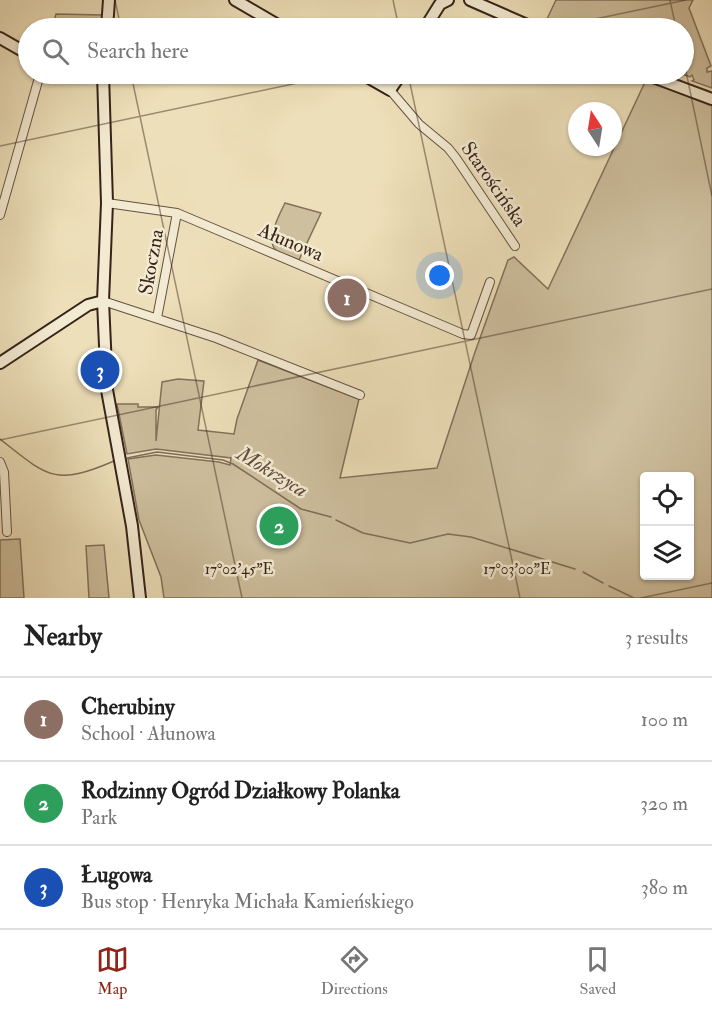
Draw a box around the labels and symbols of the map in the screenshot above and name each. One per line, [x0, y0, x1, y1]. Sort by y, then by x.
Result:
north arrow [568, 102, 622, 156]
street label: Starościńska [456, 137, 533, 232]
street label: Ałunowa [254, 217, 328, 267]
street label: Skoczna [133, 226, 169, 297]
your location [425, 261, 454, 290]
pin: 1 [328, 276, 366, 320]
pin: 3 [80, 348, 120, 392]
water label: Mokrzyca [230, 439, 313, 504]
pin: 2 [260, 504, 298, 548]
text: 17°02'45"E [205, 560, 274, 579]
text: 17°03'00"E [483, 560, 551, 579]

